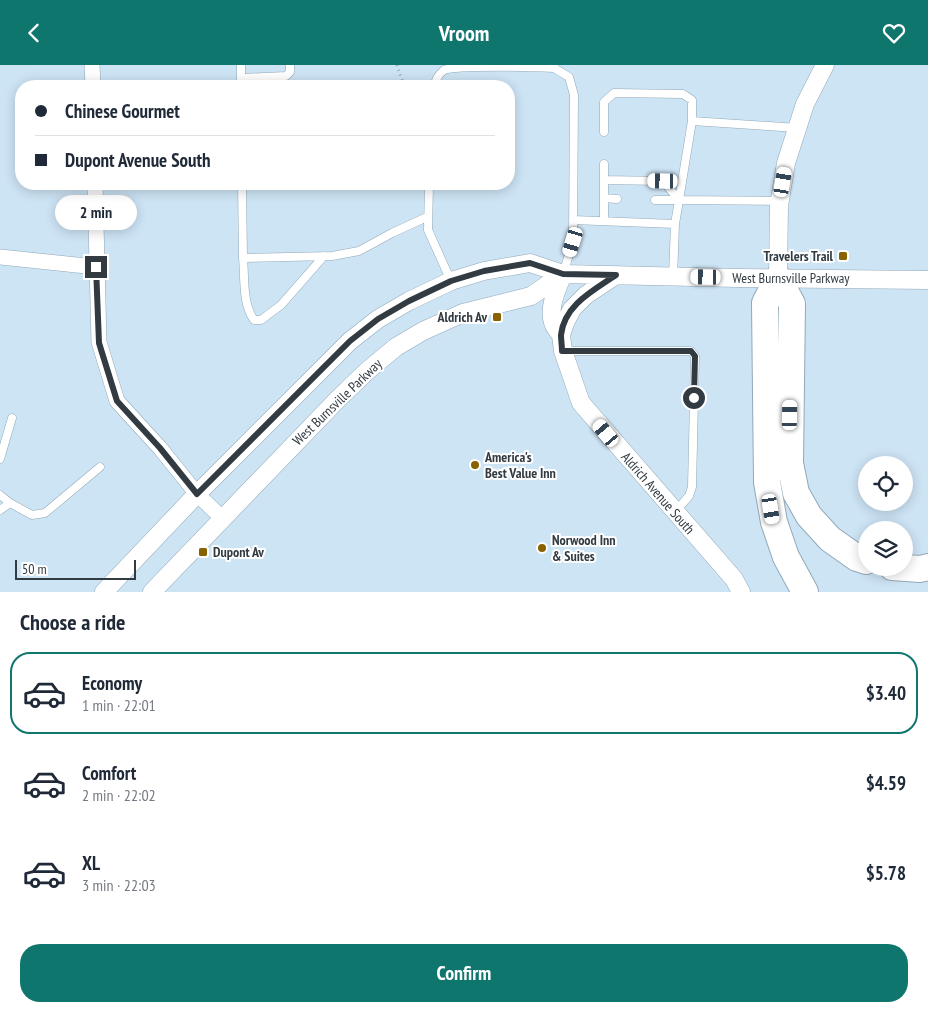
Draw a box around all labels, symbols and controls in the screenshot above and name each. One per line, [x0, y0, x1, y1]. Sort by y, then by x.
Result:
icon: back [20, 19, 48, 47]
text: Vroom [439, 19, 489, 47]
icon: heart [880, 19, 908, 47]
text: Chinese Gourmet [65, 99, 180, 123]
text: Dupont Avenue South [65, 148, 210, 172]
car [773, 166, 792, 198]
car [647, 173, 678, 189]
callout: 2 min [55, 195, 137, 229]
text: 2 min [80, 202, 112, 222]
car [561, 225, 584, 259]
place label: Travelers Trail [763, 247, 834, 265]
marker: Travelers Trail [837, 250, 849, 262]
route end [85, 256, 107, 278]
car [690, 269, 721, 285]
street label: West Burnsville Parkway [732, 269, 850, 287]
place label: Aldrich Av [437, 308, 487, 326]
marker: Aldrich Av [491, 311, 503, 323]
street label: West Burnsville Parkway [289, 354, 386, 449]
route start [683, 387, 705, 409]
car [782, 400, 797, 430]
car [590, 417, 621, 449]
place label: America's Best Value Inn [484, 448, 556, 482]
street label: Aldrich Avenue South [617, 448, 699, 538]
map controls [858, 456, 913, 576]
button: locate [858, 456, 913, 511]
marker: America's Best Value Inn [469, 459, 481, 471]
car [761, 493, 780, 525]
button: layers [858, 521, 913, 576]
place label: Norwood Inn & Suites [552, 531, 616, 565]
marker: Norwood Inn & Suites [536, 542, 548, 554]
place label: Dupont Av [213, 543, 264, 561]
marker: Dupont Av [197, 546, 209, 558]
scale bar [15, 557, 136, 580]
text: 50 m [22, 560, 47, 578]
text: Choose a ride [20, 608, 125, 636]
icon: car [22, 671, 67, 716]
text: Economy [82, 671, 142, 695]
text: $3.40 [866, 681, 906, 705]
text: 1 min · 22:01 [82, 695, 156, 715]
icon: car [22, 761, 67, 806]
text: Comfort [82, 761, 136, 785]
text: $4.59 [866, 771, 906, 795]
text: 2 min · 22:02 [82, 785, 156, 805]
icon: car [22, 851, 67, 896]
text: XL [82, 851, 100, 875]
text: $5.78 [866, 861, 906, 885]
text: 3 min · 22:03 [82, 875, 156, 895]
button: Confirm [20, 944, 908, 1002]

